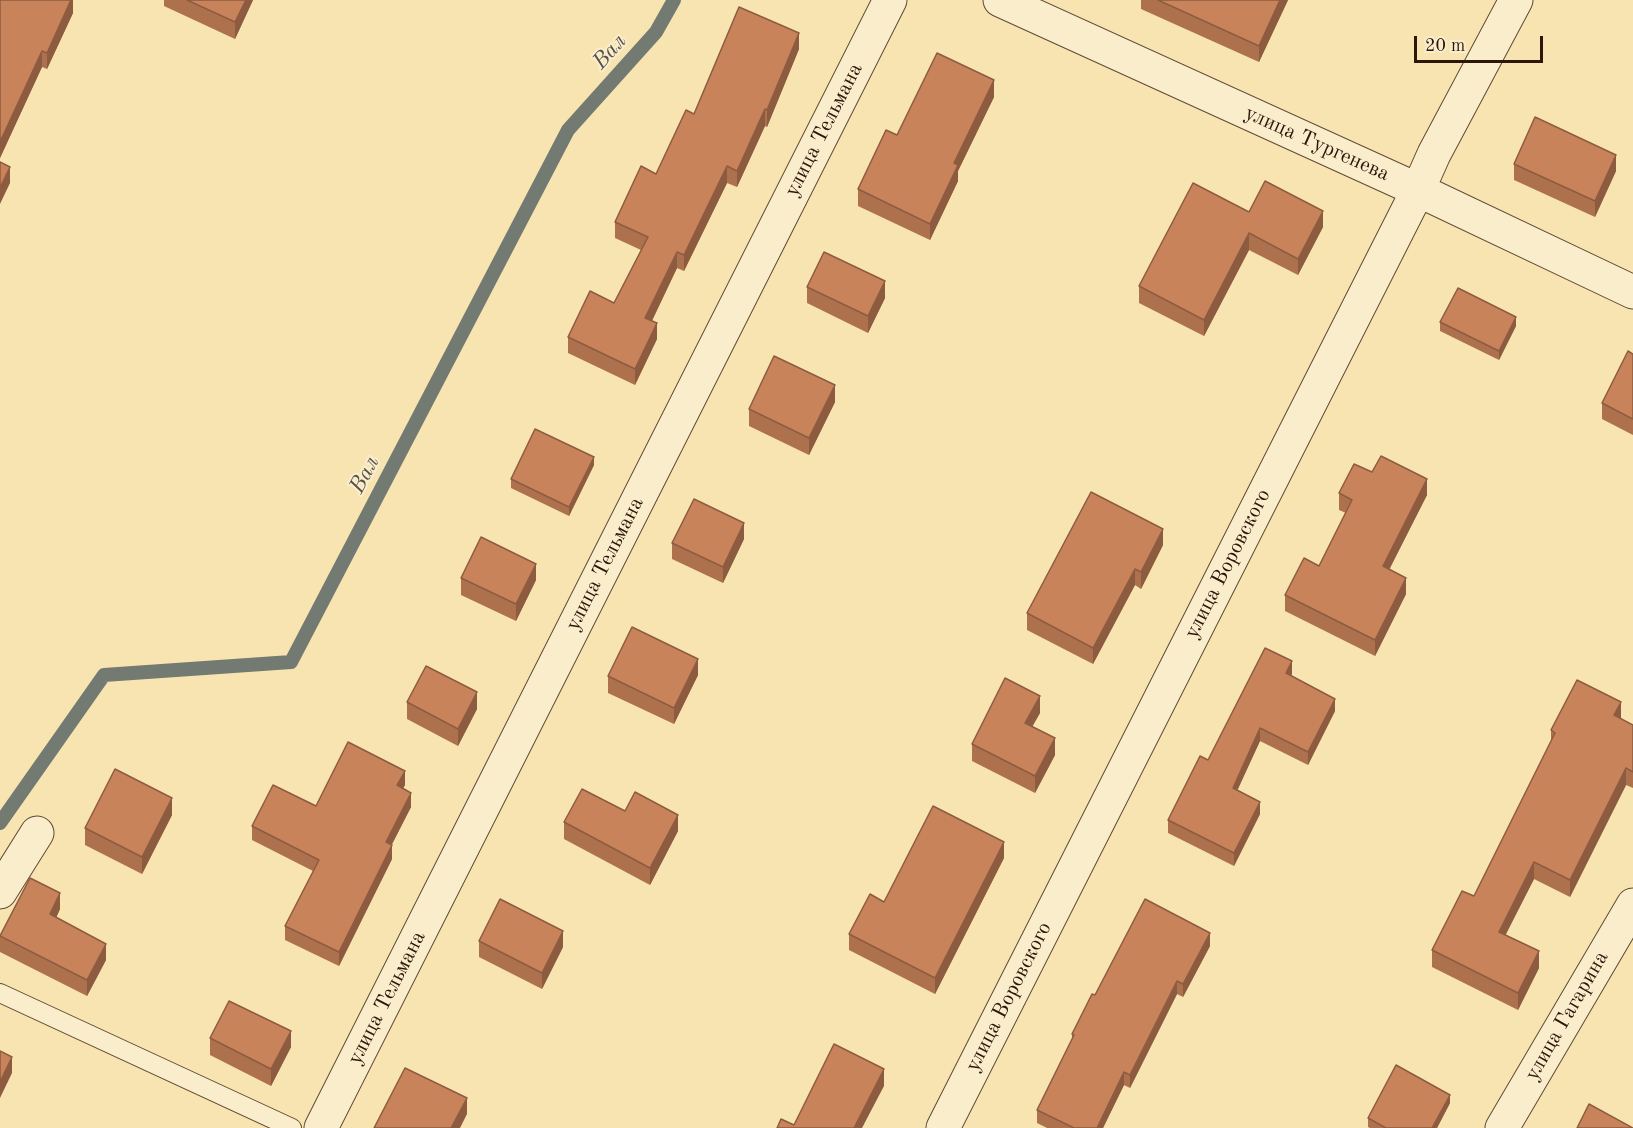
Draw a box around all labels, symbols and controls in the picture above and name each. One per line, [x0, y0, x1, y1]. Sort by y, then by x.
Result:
scale bar [1417, 24, 1546, 62]
water label: Вал [587, 29, 633, 75]
text: 20 m [1425, 37, 1465, 55]
street label: улица Тельмана [780, 59, 868, 201]
street label: улица Тургенева [1241, 101, 1393, 187]
water label: Вал [344, 452, 386, 498]
street label: улица Воровского [1179, 485, 1277, 643]
street label: улица Тельмана [561, 493, 649, 635]
street label: улица Воровского [960, 918, 1058, 1076]
street label: улица Тельмана [343, 927, 431, 1069]
street label: улица Гагарина [1520, 947, 1614, 1085]

